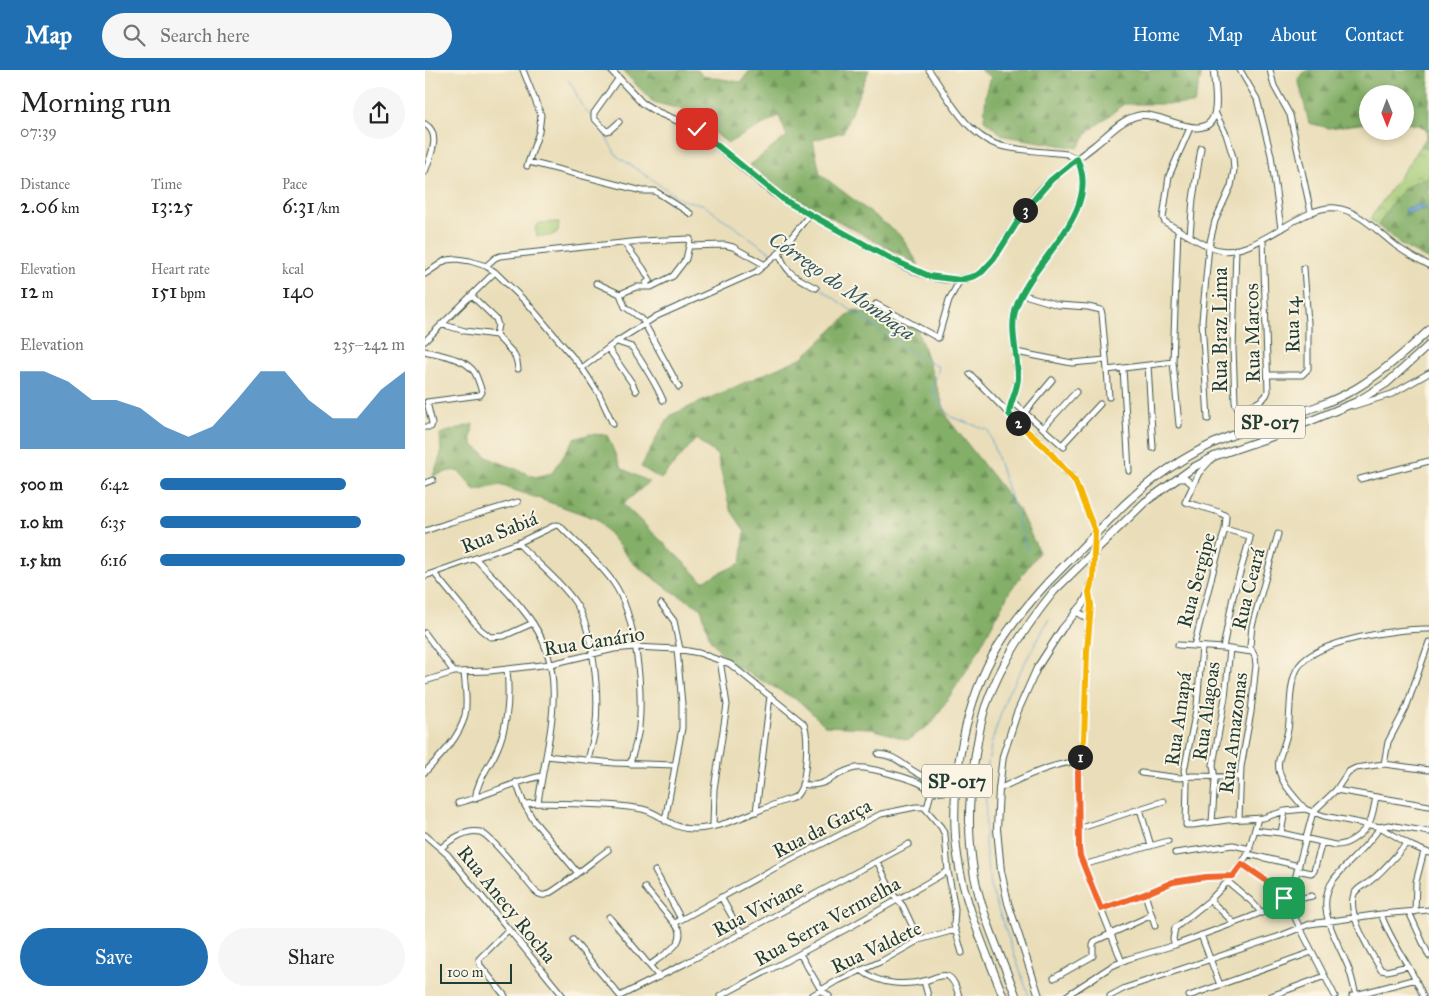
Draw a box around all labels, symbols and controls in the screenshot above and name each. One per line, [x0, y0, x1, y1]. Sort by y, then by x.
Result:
search box [102, 13, 452, 58]
text: Map [25, 20, 72, 50]
icon: search [120, 21, 148, 49]
text: Search here [160, 24, 250, 47]
text: Home [1133, 24, 1180, 46]
text: Map [1208, 24, 1243, 46]
text: About [1271, 24, 1317, 46]
text: Contact [1345, 24, 1404, 46]
text: Morning run [20, 85, 171, 120]
north arrow [1359, 85, 1414, 140]
map controls [1359, 85, 1414, 140]
button: share [353, 87, 405, 139]
pin [676, 108, 718, 150]
icon: check [683, 115, 711, 143]
text: 07:39 [20, 122, 57, 141]
text: Distance [20, 176, 70, 193]
text: Time [151, 176, 182, 193]
text: Pace [282, 176, 307, 193]
text: 2.06 [20, 193, 58, 219]
text: 13:25 [151, 193, 193, 219]
text: 6:31 [282, 193, 315, 219]
pin: 3 [1013, 198, 1037, 222]
text: km [58, 200, 79, 217]
text: /km [315, 200, 340, 217]
text: 3 [1023, 202, 1028, 219]
water label: Córrego do Mombaça [764, 226, 920, 346]
text: Elevation [20, 261, 76, 278]
text: Heart rate [151, 261, 210, 278]
text: kcal [282, 261, 304, 278]
street label: Rua Braz Lima [1208, 267, 1232, 393]
text: 12 [20, 278, 39, 304]
text: 151 [151, 278, 177, 304]
text: 140 [282, 278, 314, 304]
street label: Rua Marcos [1239, 283, 1265, 383]
text: m [39, 285, 53, 302]
text: bpm [177, 285, 206, 302]
street label: Rua 14 [1279, 296, 1304, 353]
text: Elevation [20, 335, 84, 354]
text: 235–242 m [333, 335, 405, 354]
road number: SP-017 [1235, 406, 1305, 438]
pin: 2 [1005, 410, 1031, 436]
text: 2 [1015, 415, 1022, 432]
text: 500 m [20, 475, 63, 494]
text: 6:42 [100, 475, 129, 494]
street label: Rua Sabiá [457, 506, 541, 558]
text: 1.0 km [20, 513, 63, 532]
text: 6:35 [100, 513, 126, 532]
street label: Rua Sergipe [1172, 530, 1221, 631]
street label: Rua Ceará [1226, 545, 1270, 632]
text: 1.5 km [20, 551, 61, 570]
text: 6:16 [100, 551, 127, 570]
street label: Rua Canário [542, 621, 646, 661]
street label: Rua Alagoas [1187, 660, 1226, 762]
street label: Rua Amapá [1160, 670, 1197, 767]
street label: Rua Amazonas [1214, 671, 1252, 795]
pin: 1 [1067, 744, 1093, 770]
text: 1 [1078, 749, 1083, 766]
road number: SP-017 [922, 764, 992, 798]
street label: Rua da Garça [769, 793, 876, 863]
street label: Rua Anecy Rocha [452, 840, 562, 968]
street label: Rua Serra Vermelha [750, 871, 905, 971]
street label: Rua Viviane [709, 874, 807, 942]
pin [1263, 877, 1305, 919]
icon: arrive [1270, 884, 1298, 912]
street label: Rua Valdete [827, 916, 925, 978]
button: Save [20, 928, 208, 986]
button: Share [218, 928, 405, 986]
scale bar [440, 961, 513, 984]
text: 100 m [447, 964, 484, 981]

